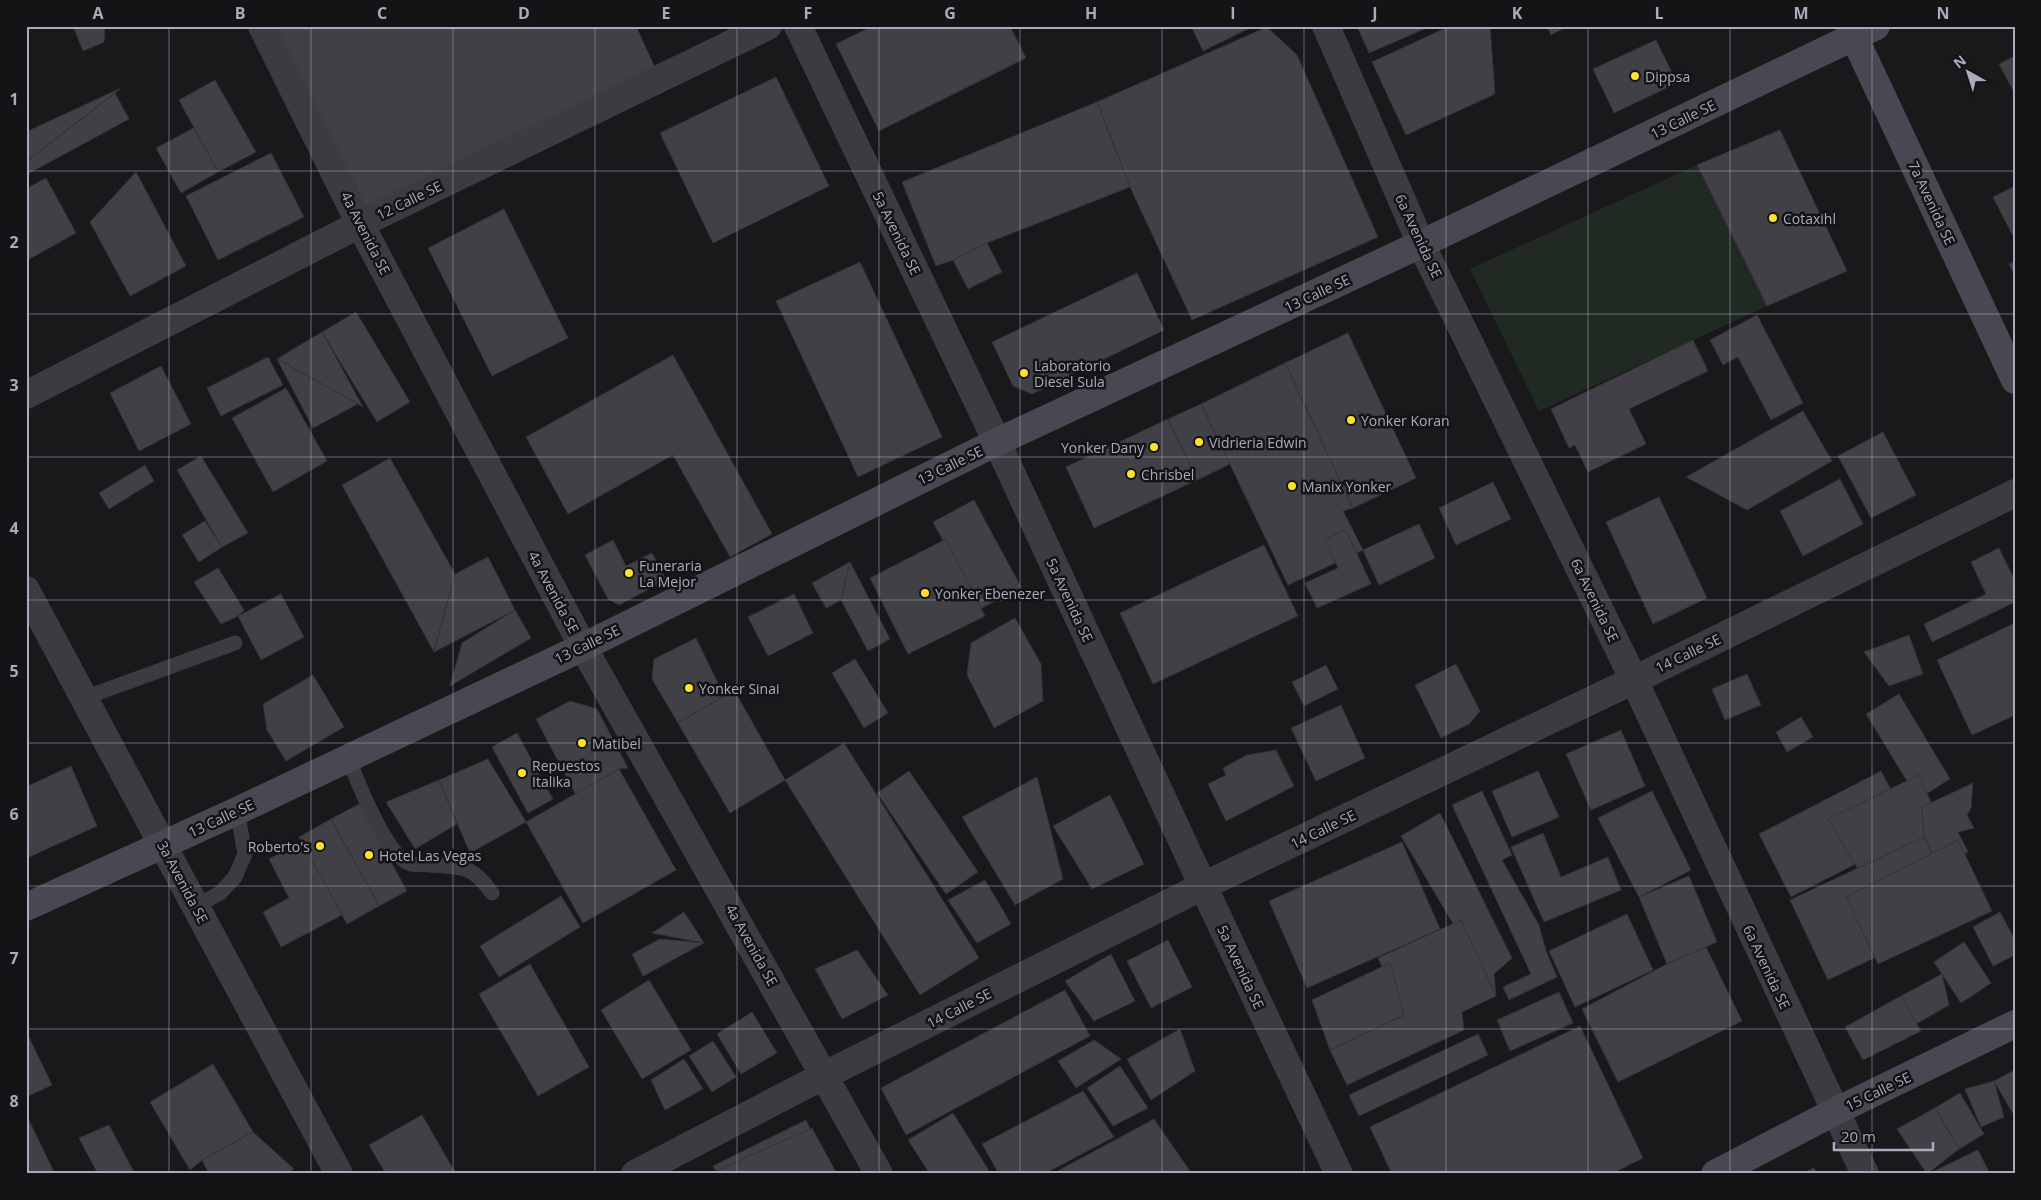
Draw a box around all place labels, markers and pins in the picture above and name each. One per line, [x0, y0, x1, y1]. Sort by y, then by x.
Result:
place label: Dippsa [1645, 67, 1690, 86]
marker: Dippsa [1629, 70, 1641, 82]
place label: Cotaxihl [1783, 209, 1836, 228]
marker: Cotaxihl [1767, 212, 1779, 224]
place label: Laboratorio Diesel Sula [1034, 356, 1111, 391]
marker: Laboratorio Diesel Sula [1018, 367, 1030, 379]
place label: Yonker Koran [1361, 411, 1450, 430]
marker: Yonker Koran [1345, 414, 1357, 426]
place label: Vidrieria Edwin [1209, 433, 1307, 452]
marker: Vidrieria Edwin [1193, 436, 1205, 448]
place label: Yonker Dany [1061, 438, 1145, 457]
marker: Yonker Dany [1148, 441, 1160, 453]
place label: Chrisbel [1141, 465, 1194, 484]
marker: Chrisbel [1125, 468, 1137, 480]
place label: Manix Yonker [1302, 477, 1392, 496]
marker: Manix Yonker [1286, 480, 1298, 492]
place label: Funeraria La Mejor [639, 556, 702, 591]
marker: Funeraria La Mejor [623, 567, 635, 579]
place label: Yonker Ebenezer [935, 584, 1045, 603]
marker: Yonker Ebenezer [919, 587, 931, 599]
place label: Yonker Sinai [699, 679, 780, 698]
marker: Yonker Sinai [683, 682, 695, 694]
place label: Matibel [592, 734, 641, 753]
marker: Matibel [576, 737, 588, 749]
place label: Repuestos Italika [532, 756, 601, 791]
marker: Repuestos Italika [516, 767, 528, 779]
place label: Roberto's [248, 837, 310, 856]
marker: Roberto's [314, 840, 326, 852]
place label: Hotel Las Vegas [379, 846, 482, 865]
marker: Hotel Las Vegas [363, 849, 375, 861]

